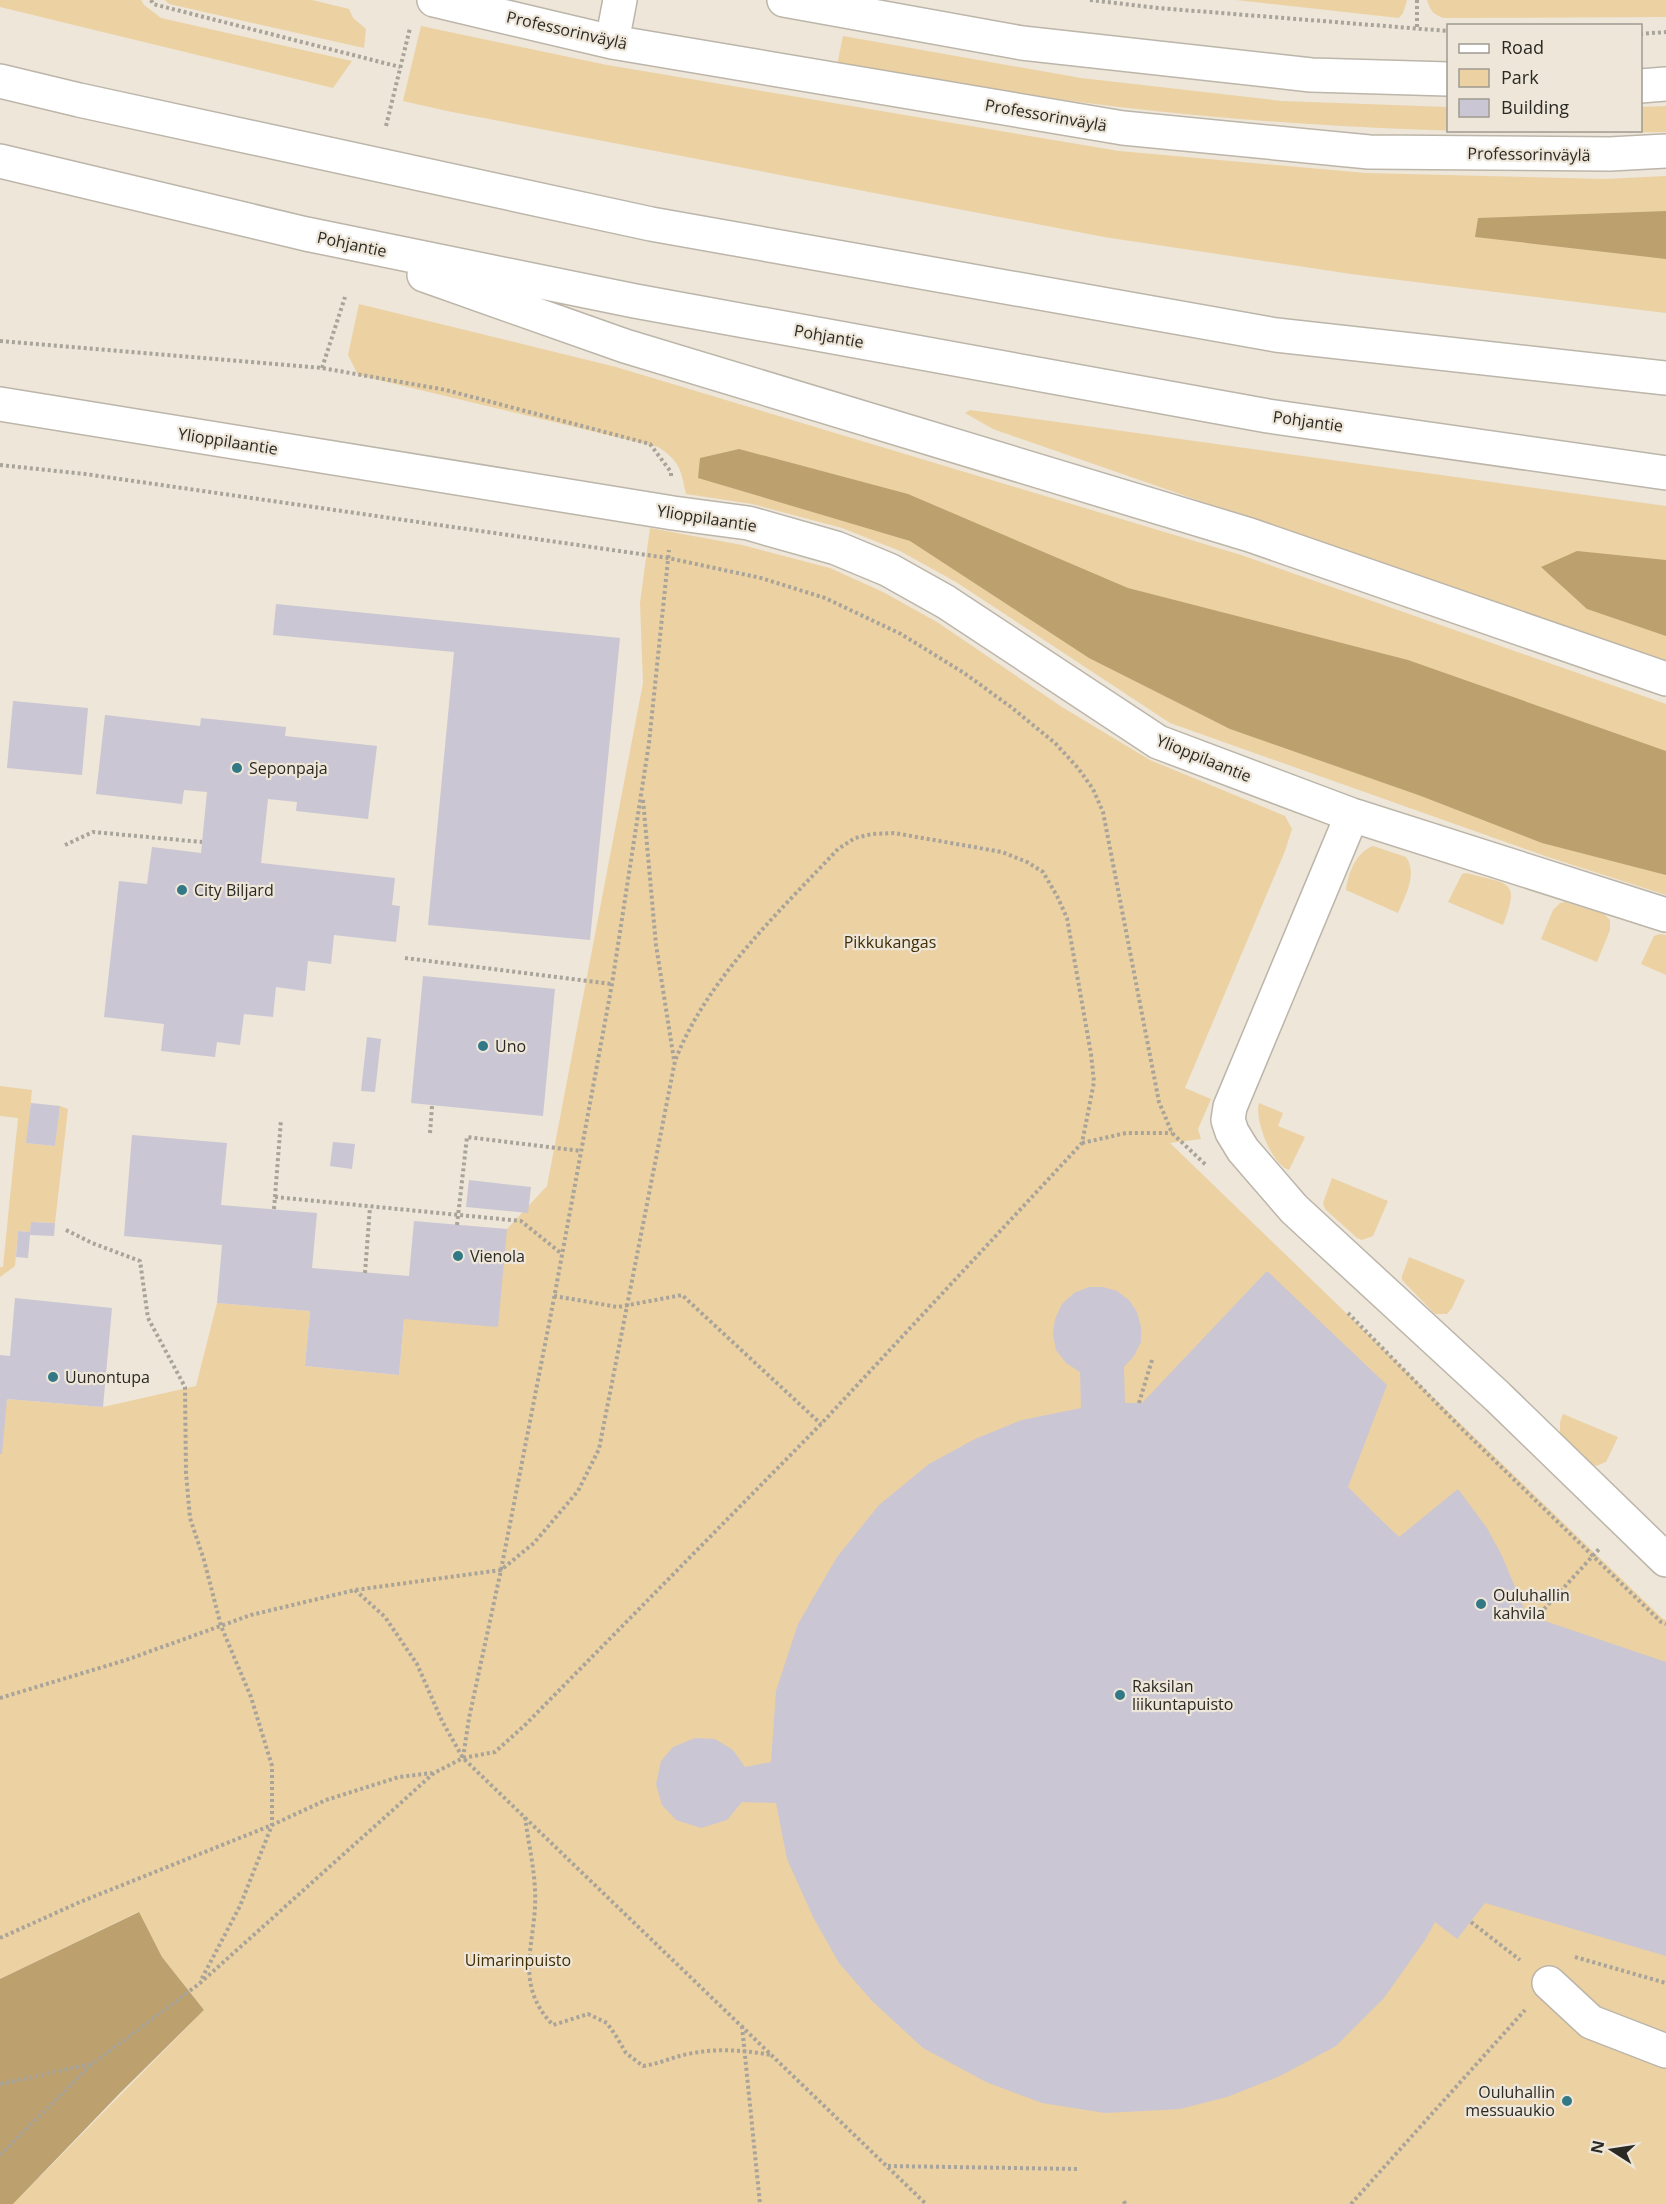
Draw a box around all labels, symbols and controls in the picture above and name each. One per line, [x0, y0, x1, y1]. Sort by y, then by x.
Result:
street label: Professorinväylä [504, 5, 630, 55]
legend [1447, 24, 1642, 132]
text: Road [1501, 35, 1544, 59]
text: Park [1501, 65, 1539, 89]
street label: Professorinväylä [983, 93, 1109, 137]
text: Building [1501, 95, 1569, 119]
street label: Professorinväylä [1467, 142, 1591, 166]
street label: Pohjantie [315, 226, 389, 262]
street label: Pohjantie [792, 319, 866, 353]
street label: Pohjantie [1272, 405, 1344, 437]
street label: Ylioppilaantie [177, 422, 279, 460]
street label: Ylioppilaantie [656, 499, 758, 537]
street label: Ylioppilaantie [1153, 729, 1255, 787]
place label: Seponpaja [249, 757, 328, 779]
marker: Seponpaja [230, 761, 244, 775]
place label: City Biljard [194, 879, 274, 901]
marker: City Biljard [175, 883, 189, 897]
park label: Pikkukangas [844, 931, 936, 953]
place label: Uno [495, 1035, 526, 1057]
marker: Uno [476, 1039, 490, 1053]
place label: Vienola [470, 1245, 525, 1267]
marker: Vienola [451, 1249, 465, 1263]
place label: Uunontupa [65, 1366, 150, 1388]
marker: Uunontupa [46, 1370, 60, 1384]
place label: Ouluhallin kahvila [1493, 1584, 1570, 1624]
marker: Ouluhallin kahvila [1474, 1597, 1488, 1611]
place label: Raksilan liikuntapuisto [1132, 1675, 1233, 1715]
marker: Raksilan liikuntapuisto [1113, 1688, 1127, 1702]
park label: Uimarinpuisto [465, 1949, 571, 1971]
place label: Ouluhallin messuaukio [1465, 2081, 1555, 2121]
marker: Ouluhallin messuaukio [1560, 2094, 1574, 2108]
north arrow [1582, 2120, 1642, 2180]
text: N [1585, 2138, 1609, 2156]

